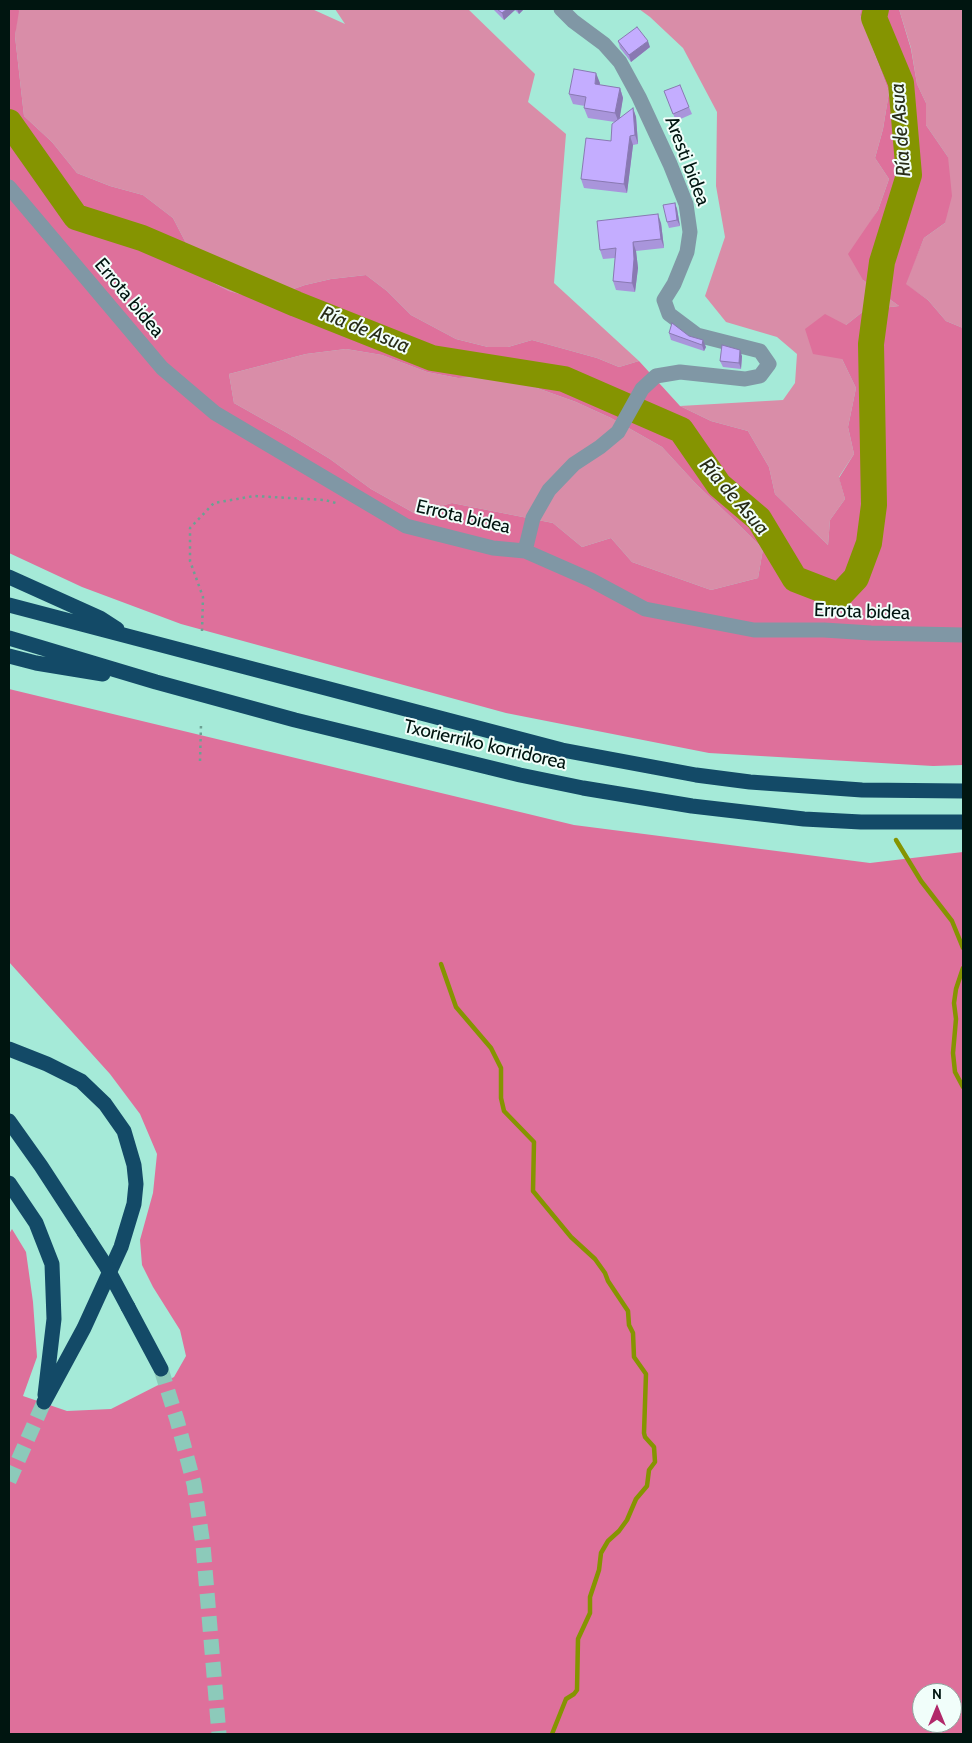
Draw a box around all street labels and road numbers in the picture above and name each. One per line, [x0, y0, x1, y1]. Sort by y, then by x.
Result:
street label: Aresti bidea [660, 113, 714, 209]
street label: Errota bidea [89, 254, 169, 342]
street label: Errota bidea [414, 495, 512, 539]
street label: Errota bidea [814, 599, 910, 625]
street label: Txorierriko korridorea [401, 715, 569, 775]

